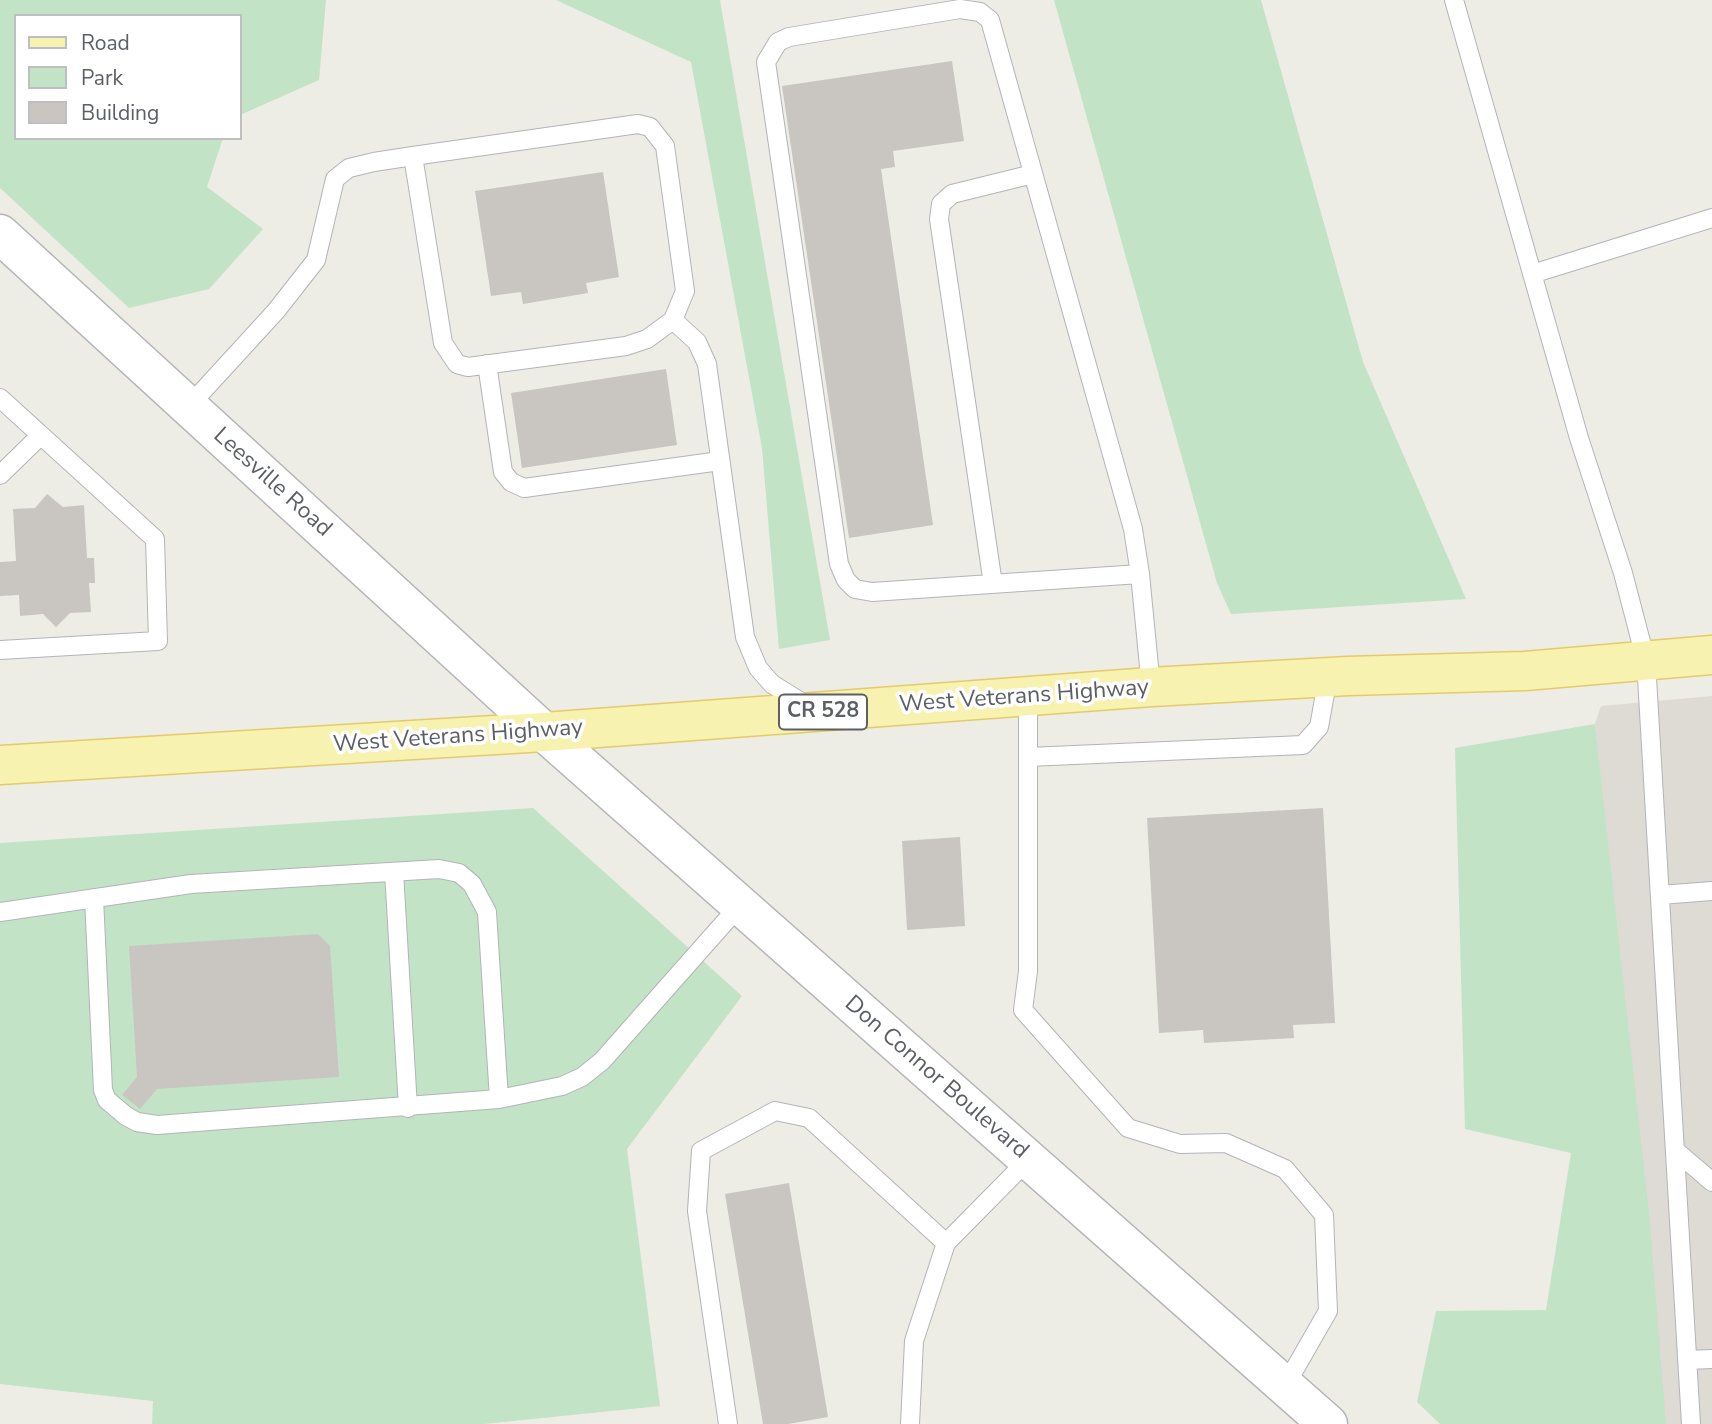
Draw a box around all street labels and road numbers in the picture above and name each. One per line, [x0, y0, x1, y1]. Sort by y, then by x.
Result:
street label: Leesville Road [207, 423, 337, 543]
street label: West Veterans Highway [898, 674, 1150, 720]
road number: CR 528 [779, 694, 867, 730]
street label: West Veterans Highway [332, 714, 584, 760]
street label: Don Connor Boulevard [838, 991, 1034, 1165]

